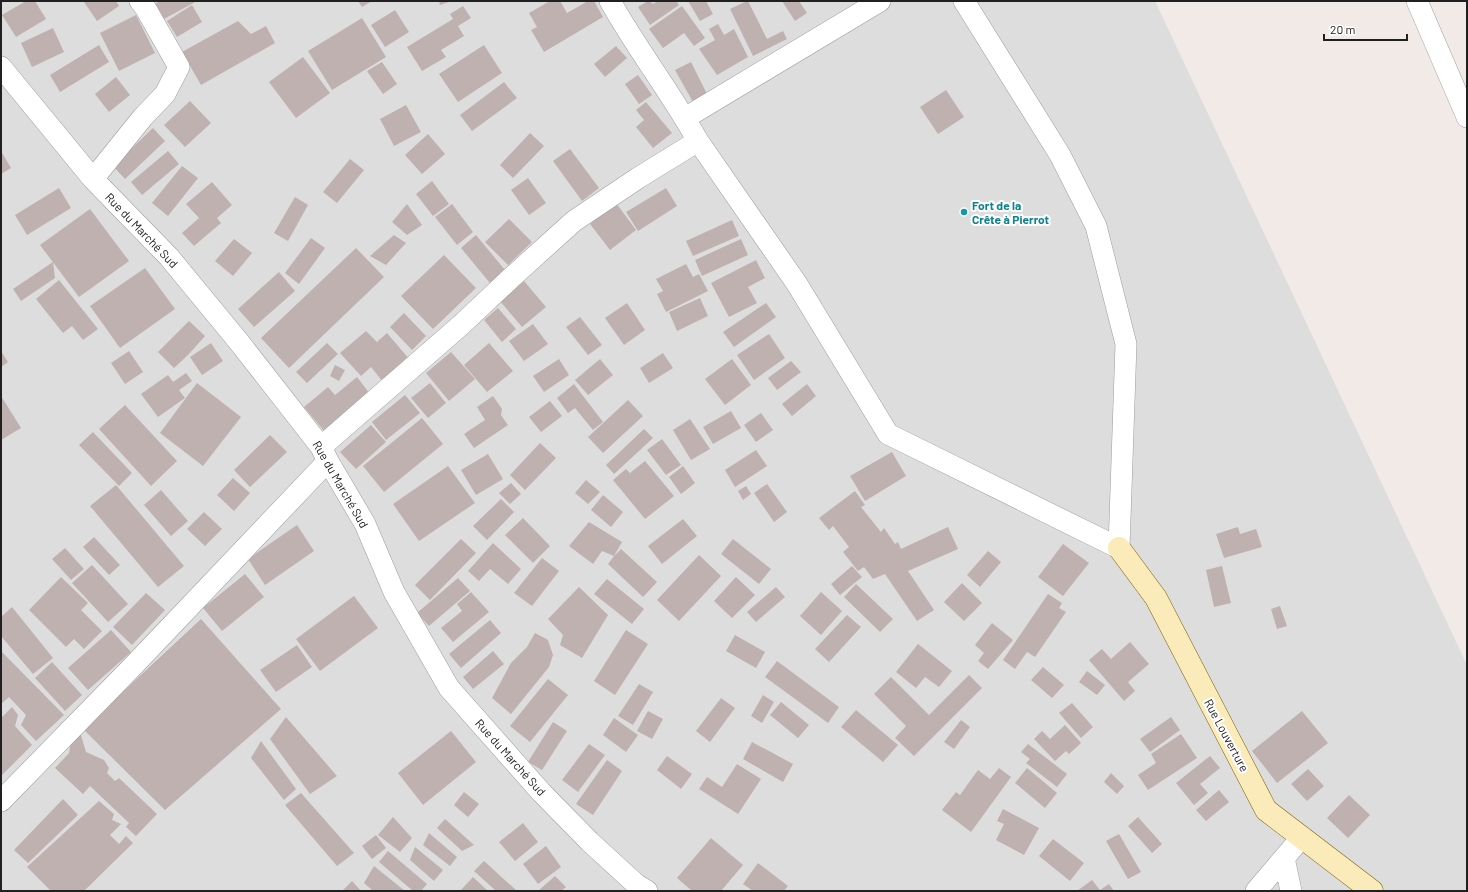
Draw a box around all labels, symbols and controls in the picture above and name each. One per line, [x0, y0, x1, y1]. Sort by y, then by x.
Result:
scale bar [1324, 16, 1407, 42]
text: 20 m [1330, 22, 1356, 36]
street label: Rue du Marché Sud [103, 190, 181, 270]
place label: Fort de la Crête à Pierrot [972, 198, 1050, 226]
marker: Fort de la Crête à Pierrot [959, 207, 969, 217]
street label: Rue du Marché Sud [310, 438, 372, 530]
street label: Rue Louverture [1202, 696, 1252, 774]
street label: Rue du Marché Sud [473, 716, 549, 798]

